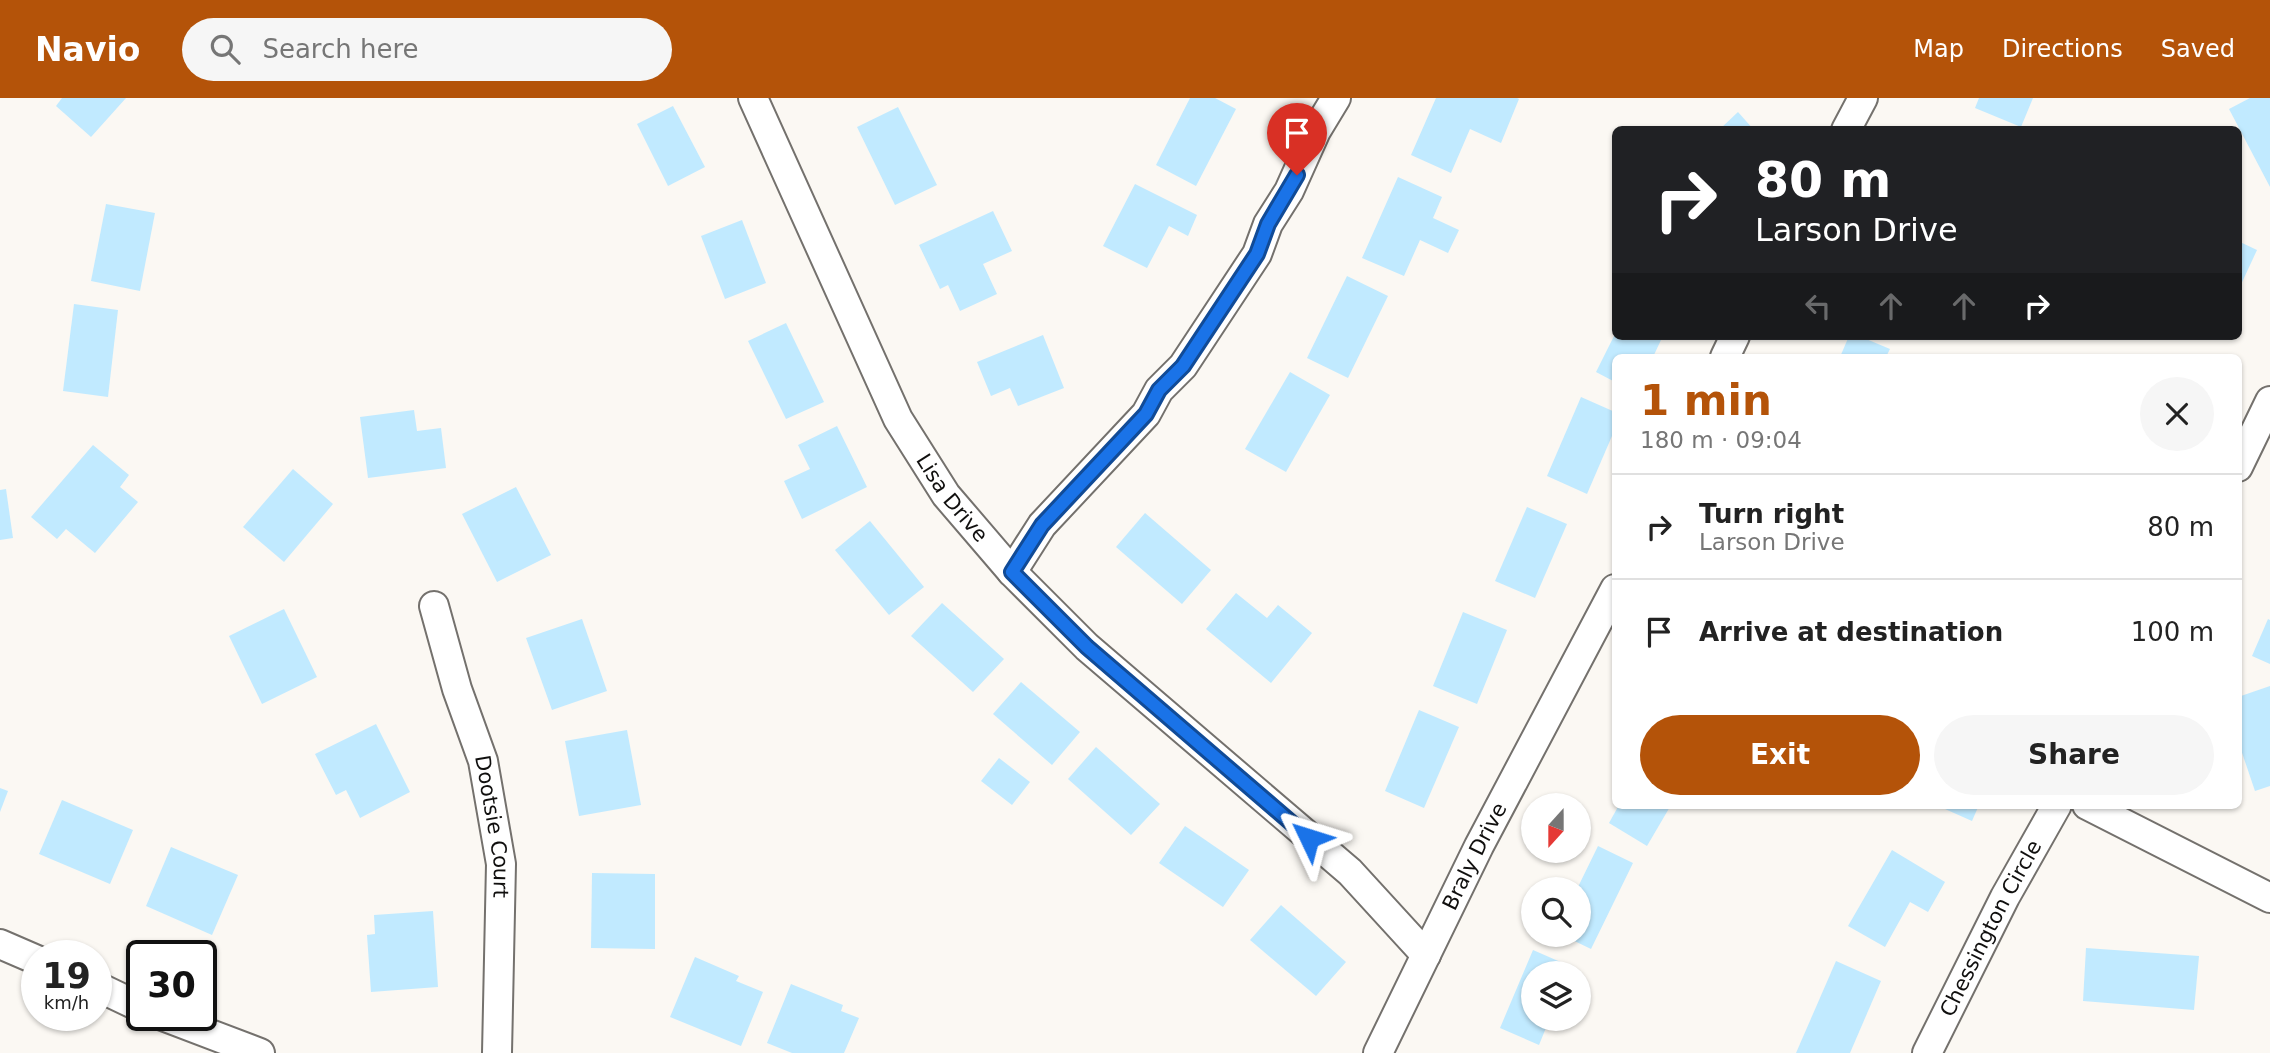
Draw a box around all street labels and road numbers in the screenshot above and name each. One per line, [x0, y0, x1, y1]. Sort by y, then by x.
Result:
street label: Lisa Drive [911, 450, 993, 547]
street label: Dootsie Court [470, 753, 513, 898]
street label: Braly Drive [1438, 799, 1512, 914]
street label: Chessington Circle [1935, 836, 2047, 1021]

